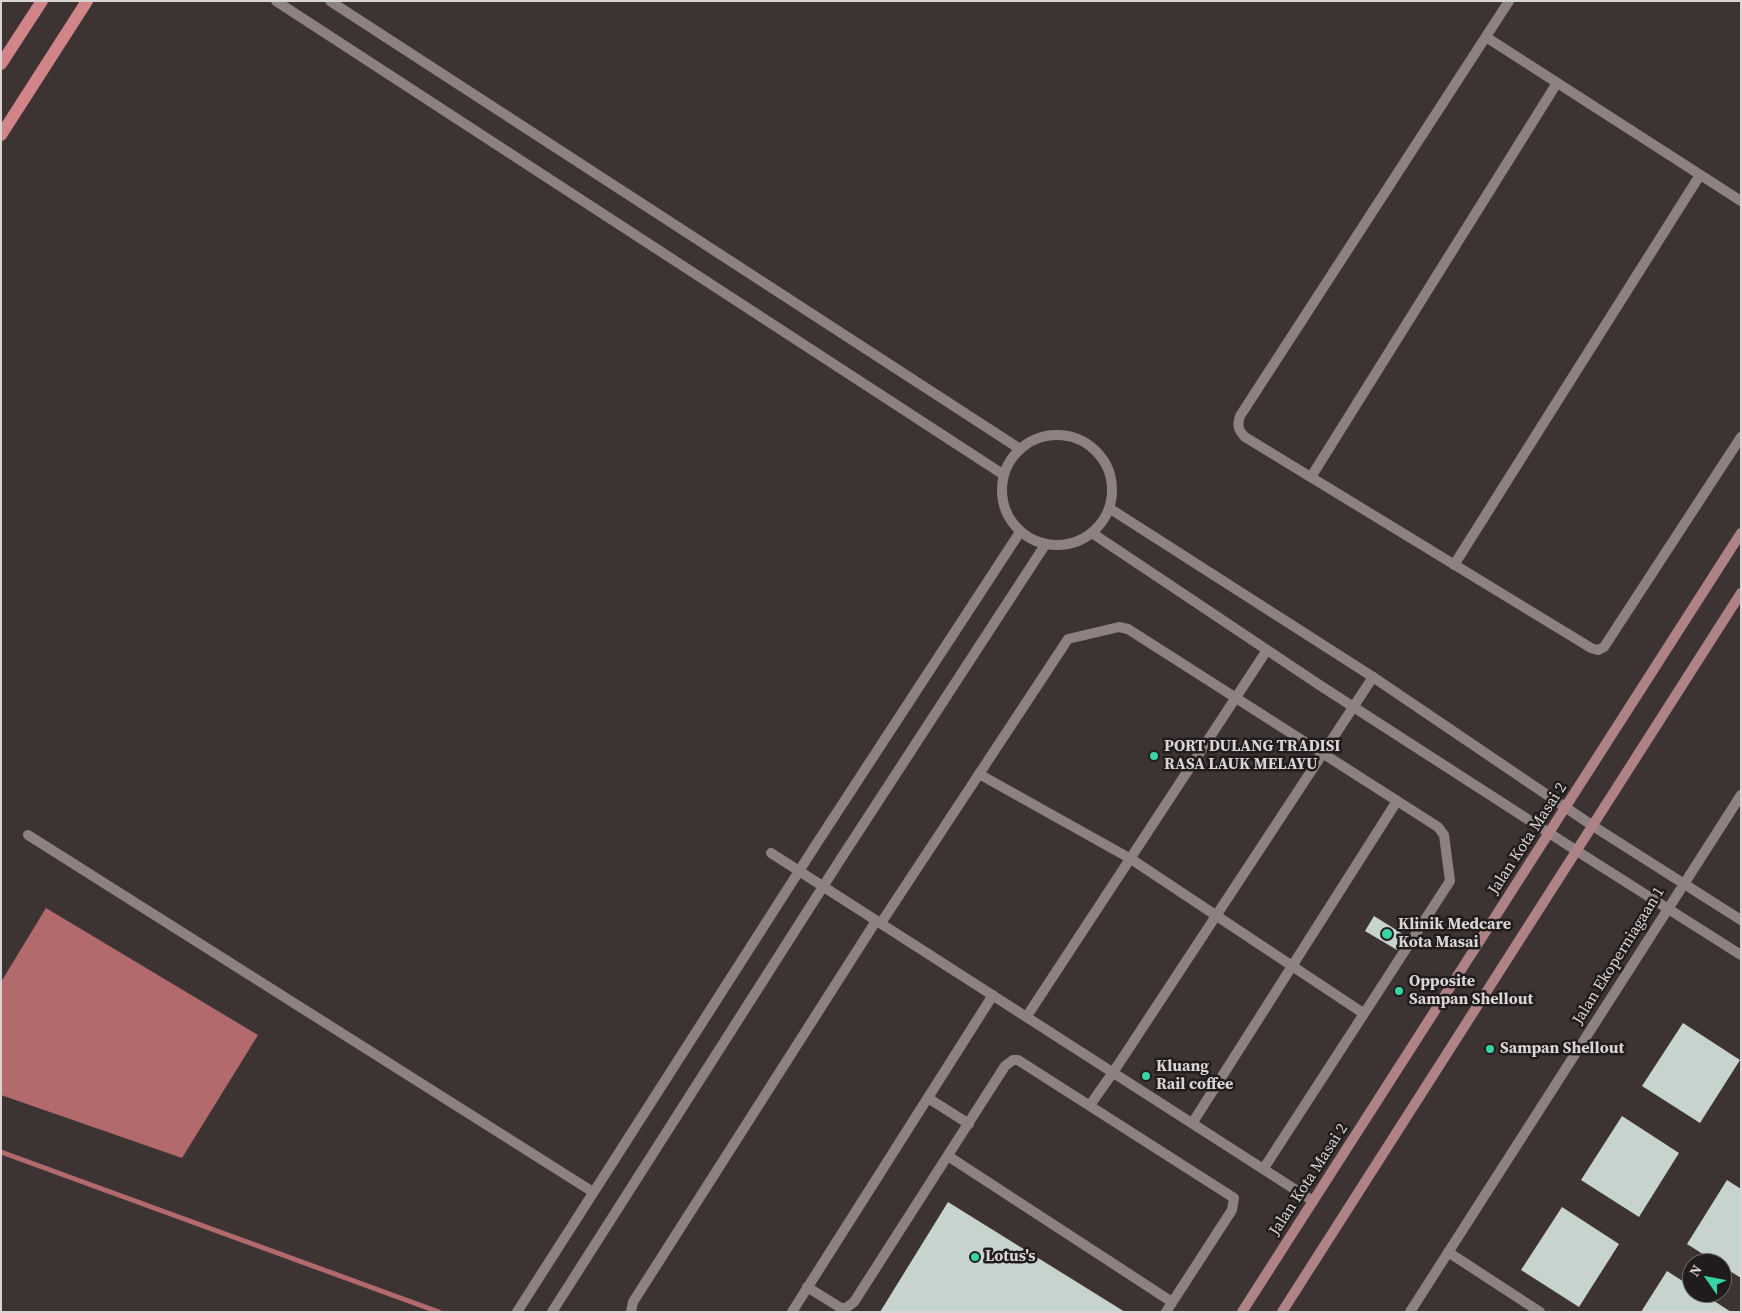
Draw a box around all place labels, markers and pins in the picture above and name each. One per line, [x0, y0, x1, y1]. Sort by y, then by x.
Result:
place label: PORT DULANG TRADISI RASA LAUK MELAYU [1164, 737, 1341, 775]
marker: PORT DULANG TRADISI RASA LAUK MELAYU [1148, 750, 1160, 762]
place label: Klinik Medcare Kota Masai [1398, 915, 1511, 953]
marker: Klinik Medcare Kota Masai [1380, 927, 1394, 941]
place label: Opposite Sampan Shellout [1409, 972, 1533, 1010]
marker: Opposite Sampan Shellout [1393, 985, 1405, 997]
place label: Sampan Shellout [1500, 1039, 1624, 1059]
marker: Sampan Shellout [1484, 1043, 1496, 1055]
place label: Kluang Rail coffee [1156, 1057, 1233, 1095]
marker: Kluang Rail coffee [1140, 1070, 1152, 1082]
place label: Lotus's [985, 1247, 1036, 1267]
marker: Lotus's [969, 1251, 981, 1263]

